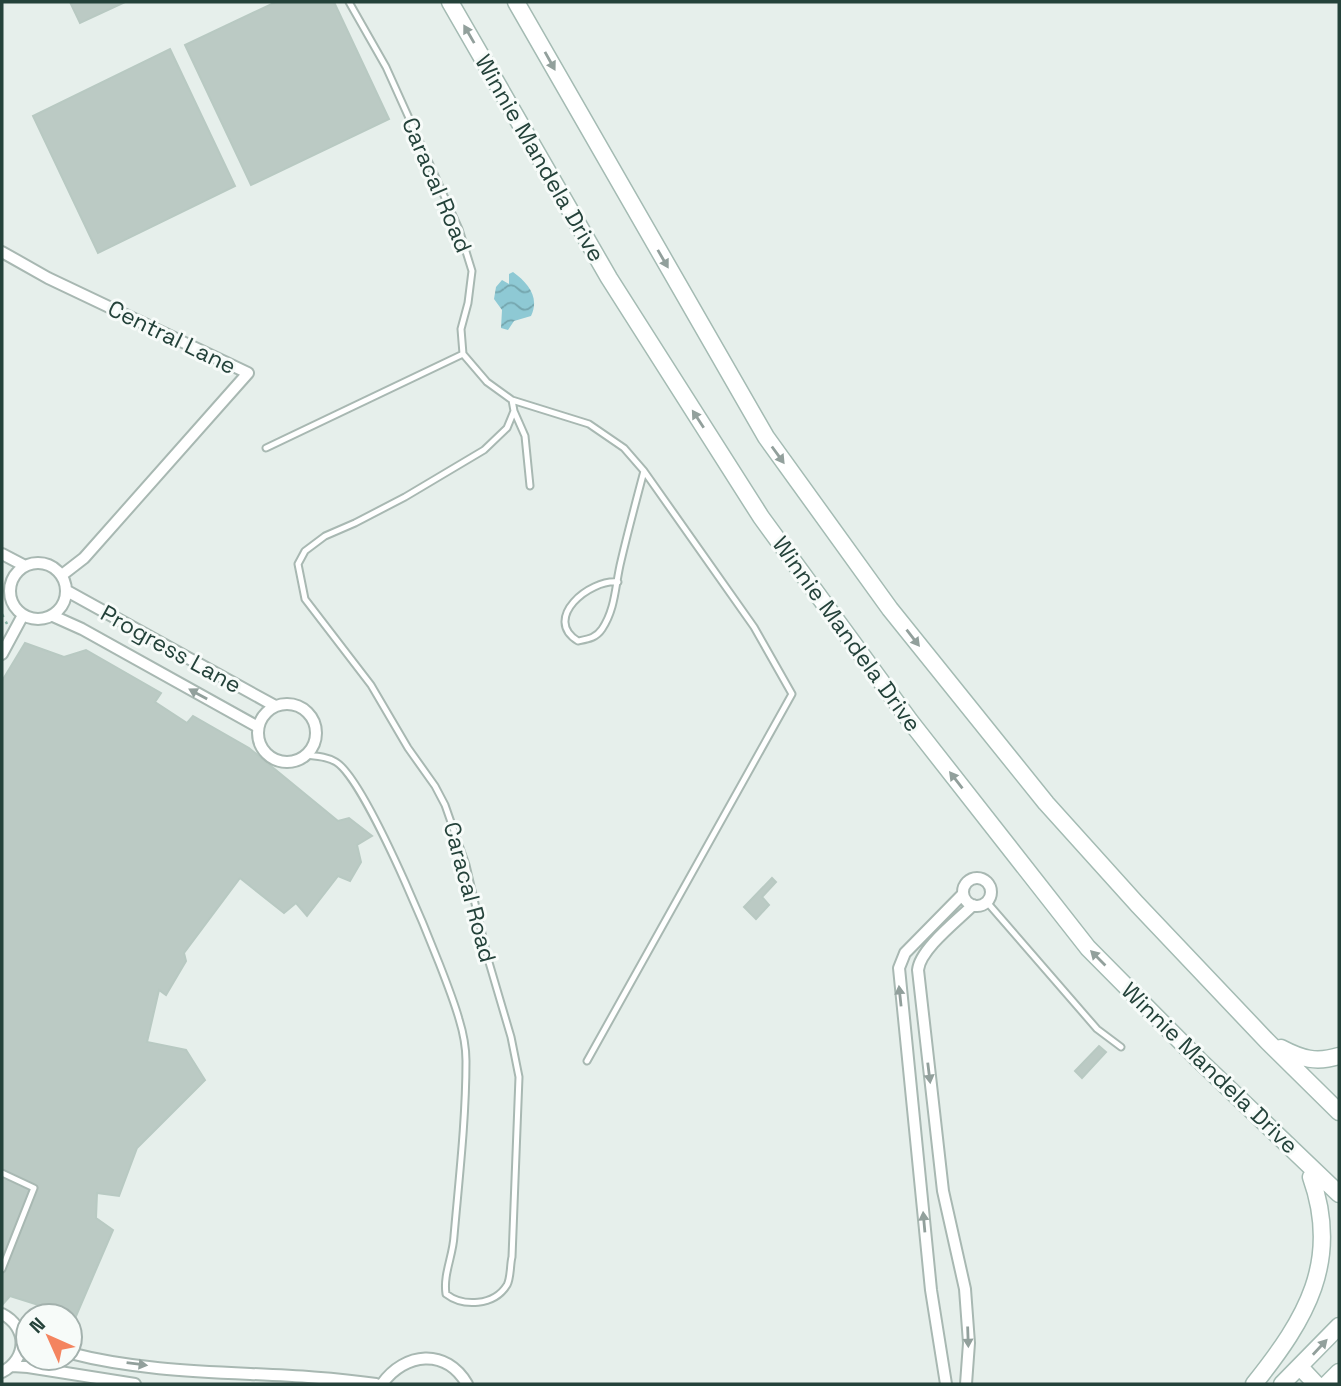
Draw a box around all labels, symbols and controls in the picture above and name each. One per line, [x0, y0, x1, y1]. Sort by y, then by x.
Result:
one-way arrow [463, 24, 475, 44]
street label: Winnie Mandela Drive [468, 49, 612, 267]
one-way arrow [544, 52, 556, 71]
street label: Caracal Road [395, 113, 479, 257]
one-way arrow [657, 249, 669, 268]
street label: Central Lane [103, 293, 241, 381]
one-way arrow [692, 409, 705, 428]
one-way arrow [771, 446, 785, 464]
street label: Winnie Mandela Drive [766, 530, 928, 738]
street label: Progress Lane [95, 598, 247, 700]
one-way arrow [906, 629, 920, 647]
one-way arrow [188, 689, 208, 701]
one-way arrow [949, 771, 964, 789]
street label: Caracal Road [437, 818, 503, 966]
one-way arrow [1090, 950, 1106, 967]
street label: Winnie Mandela Drive [1115, 976, 1305, 1160]
one-way arrow [895, 985, 906, 1007]
one-way arrow [924, 1062, 935, 1084]
one-way arrow [919, 1211, 930, 1233]
north arrow [14, 1302, 84, 1372]
text: N [24, 1312, 51, 1339]
one-way arrow [963, 1326, 974, 1348]
one-way arrow [1311, 1339, 1327, 1356]
one-way arrow [127, 1358, 149, 1369]

